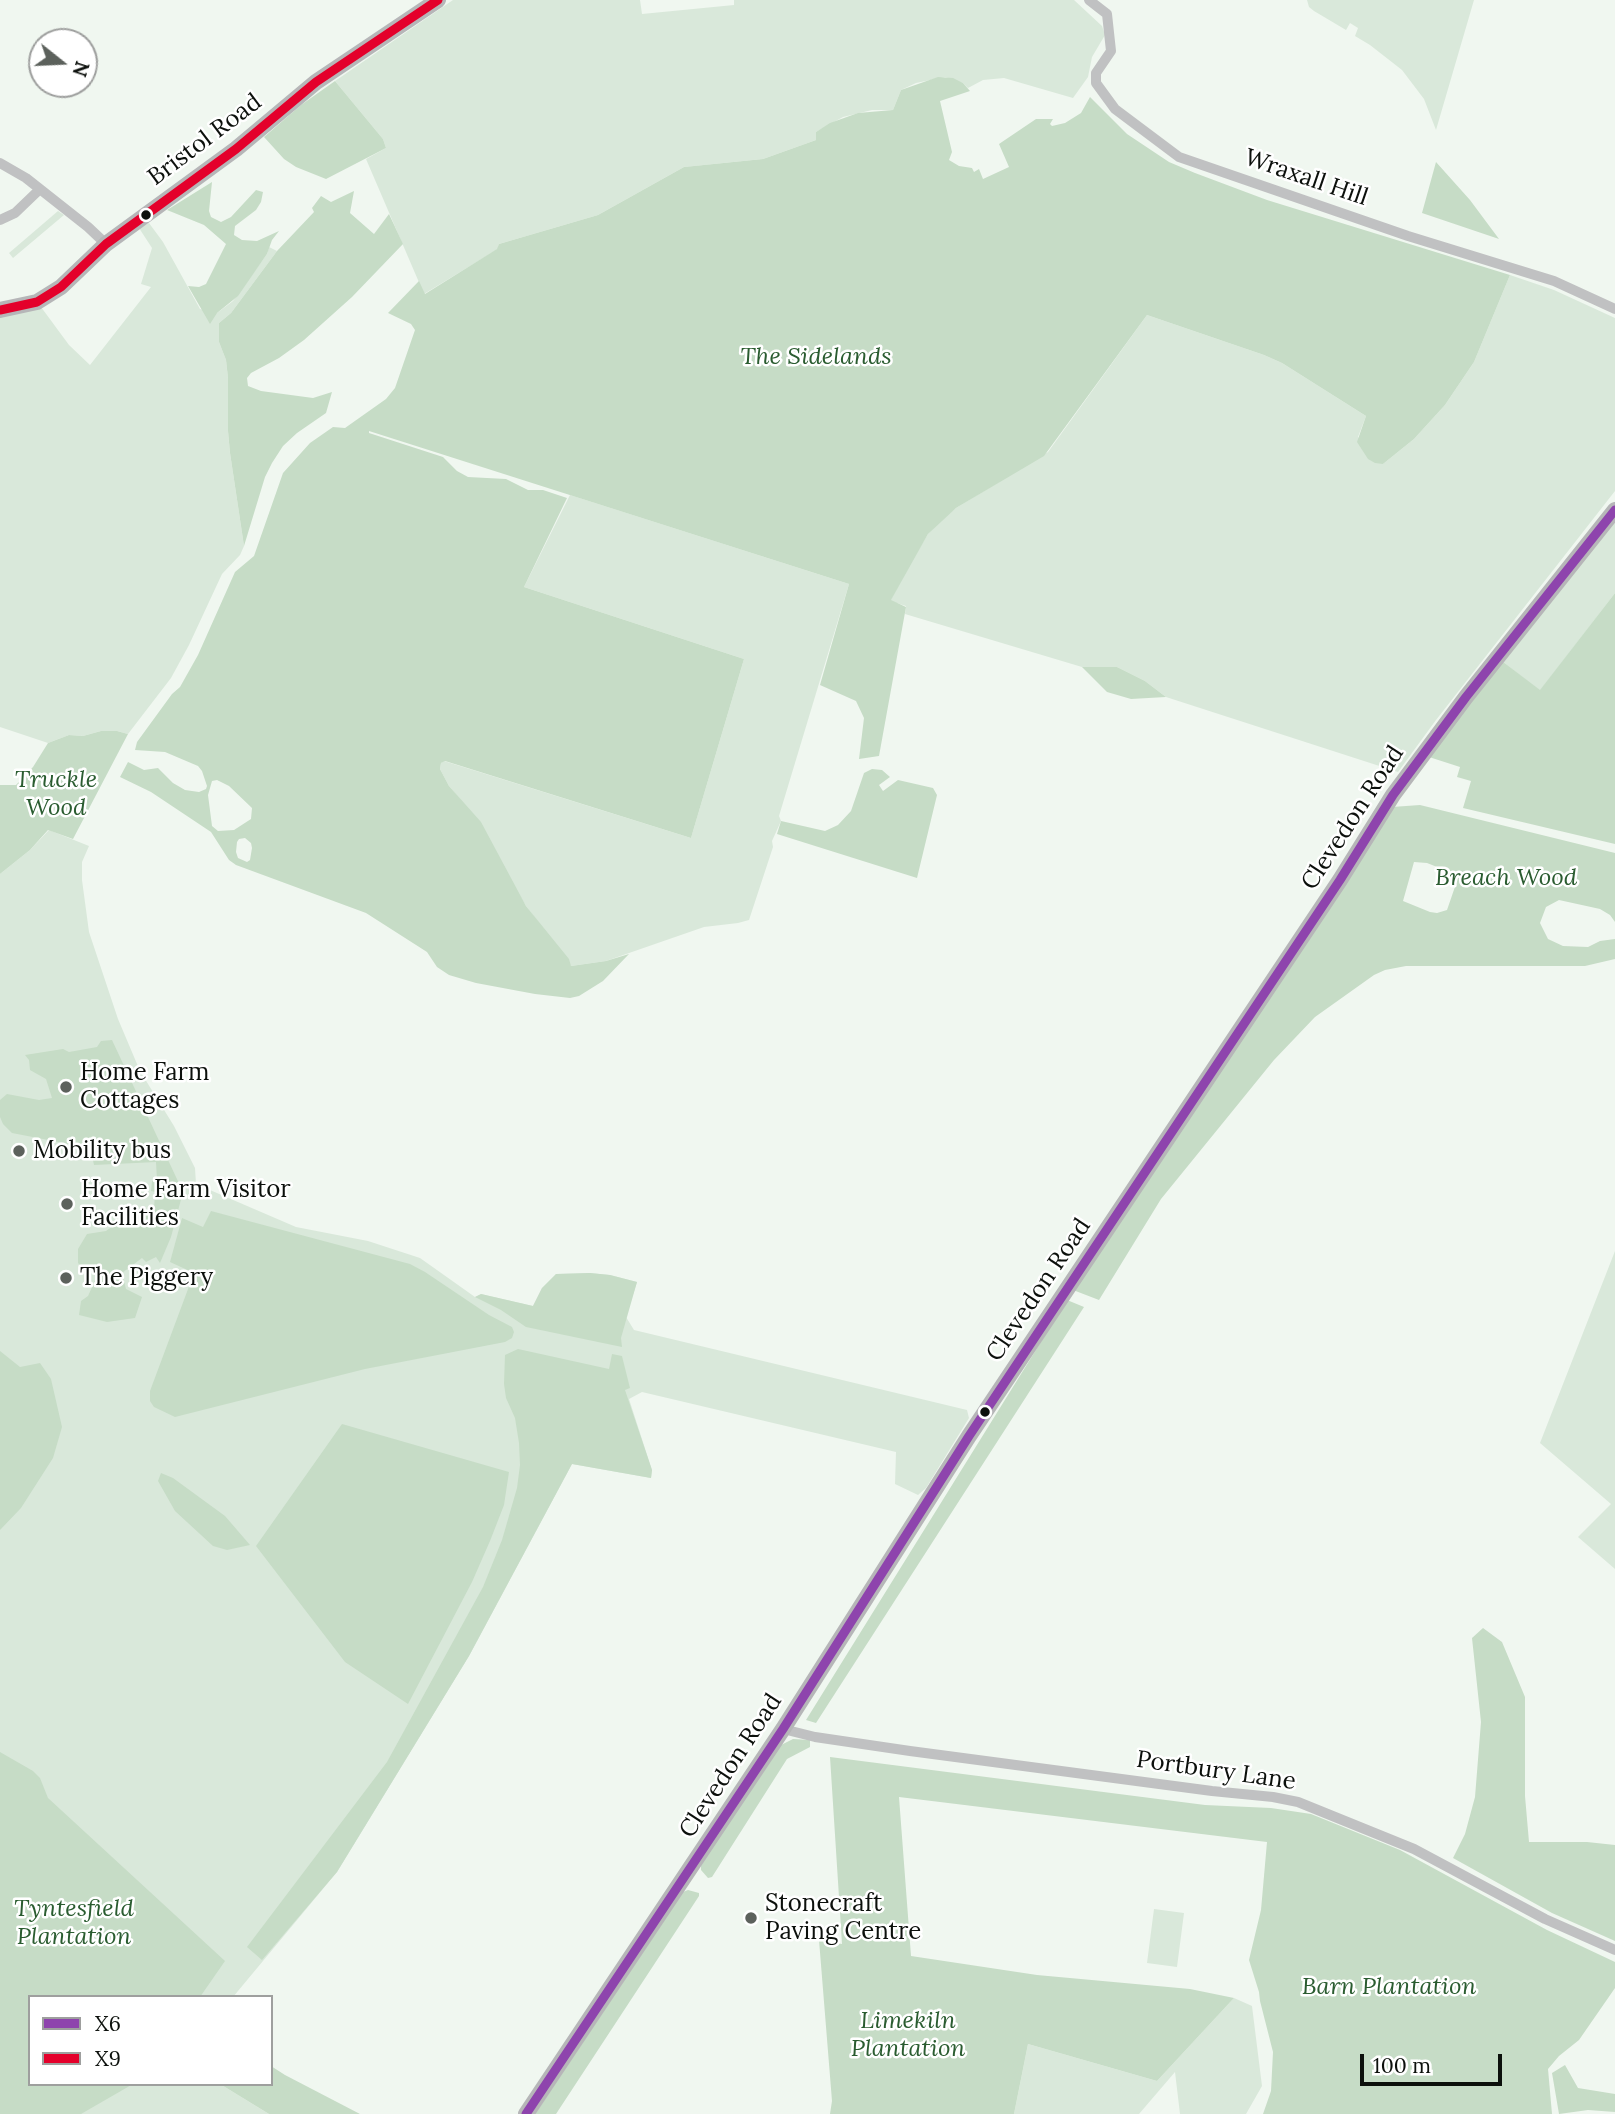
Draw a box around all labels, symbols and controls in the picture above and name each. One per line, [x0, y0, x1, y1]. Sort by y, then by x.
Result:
north arrow [28, 28, 98, 98]
text: N [67, 58, 95, 80]
street label: Bristol Road [142, 88, 268, 192]
street label: Wraxall Hill [1240, 143, 1372, 213]
unlabelled marker [139, 208, 153, 222]
park label: The Sidelands [740, 343, 892, 371]
street label: Clevedon Road [1296, 741, 1410, 895]
park label: Truckle Wood [15, 766, 97, 822]
park label: Breach Wood [1435, 864, 1577, 892]
place label: Home Farm Cottages [80, 1059, 209, 1115]
marker: Home Farm Cottages [58, 1079, 74, 1095]
place label: Mobility bus [33, 1137, 171, 1165]
marker: Mobility bus [11, 1143, 27, 1159]
place label: Home Farm Visitor Facilities [81, 1176, 291, 1232]
marker: Home Farm Visitor Facilities [59, 1196, 75, 1212]
street label: Clevedon Road [981, 1213, 1097, 1367]
place label: The Piggery [80, 1264, 213, 1292]
marker: The Piggery [58, 1270, 74, 1286]
unlabelled marker [978, 1405, 992, 1419]
street label: Clevedon Road [674, 1689, 788, 1843]
street label: Portbury Lane [1134, 1746, 1298, 1796]
place label: Stonecraft Paving Centre [765, 1890, 921, 1946]
park label: Tyntesfield Plantation [14, 1895, 134, 1951]
marker: Stonecraft Paving Centre [743, 1910, 759, 1926]
park label: Barn Plantation [1302, 1973, 1476, 2001]
legend [28, 1995, 273, 2086]
park label: Limekiln Plantation [851, 2007, 965, 2063]
text: X6 [95, 2010, 121, 2037]
scale bar [1363, 2040, 1505, 2084]
text: X9 [95, 2045, 121, 2072]
text: 100 m [1373, 2052, 1431, 2079]

